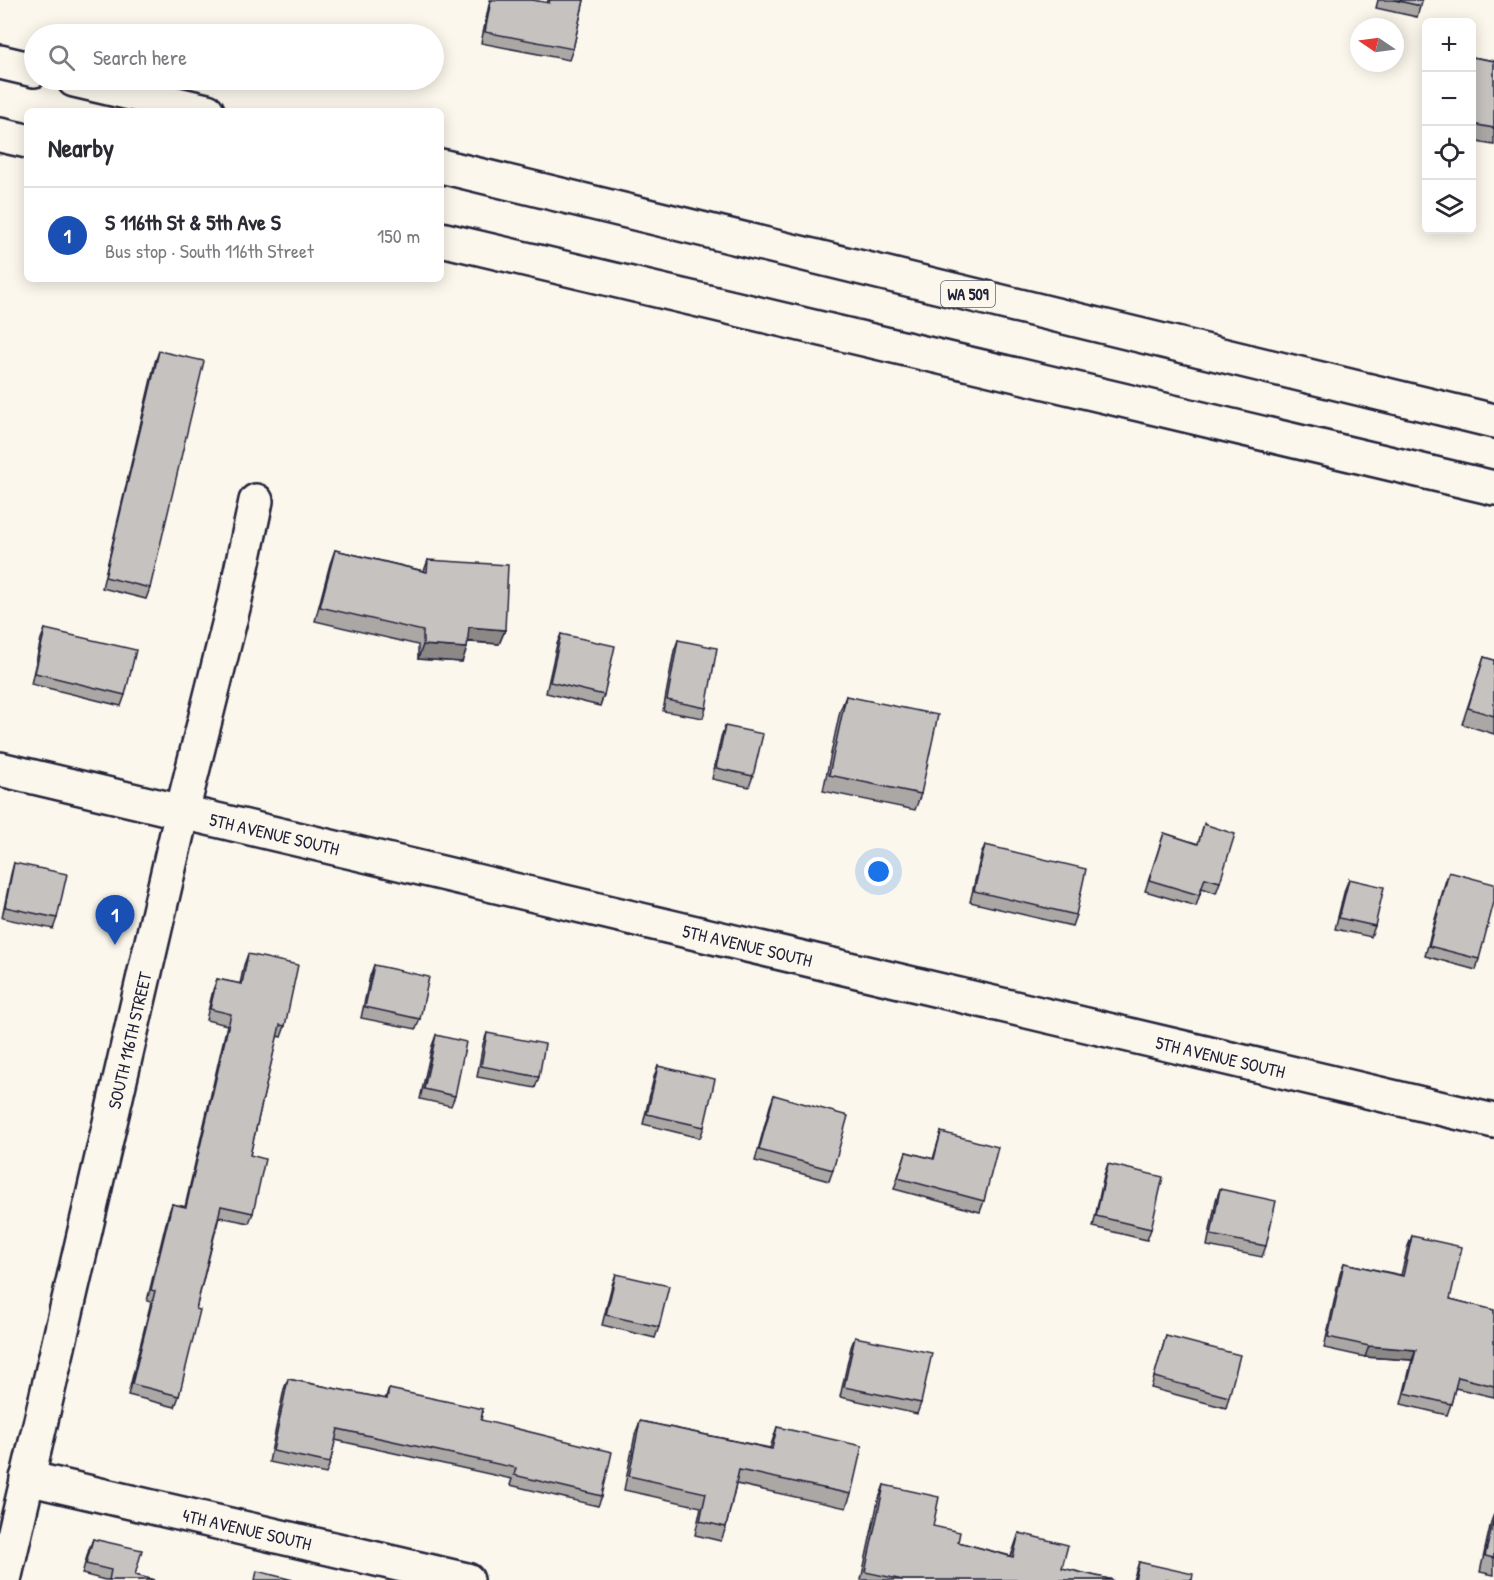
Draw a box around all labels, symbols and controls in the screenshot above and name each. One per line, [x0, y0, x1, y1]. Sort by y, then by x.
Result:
north arrow [1350, 18, 1404, 72]
map controls [1422, 18, 1476, 234]
button: + [1422, 18, 1476, 72]
search box [24, 24, 444, 90]
icon: search [45, 41, 78, 74]
text: Search here [93, 42, 187, 72]
button: − [1422, 72, 1476, 126]
button: locate [1422, 126, 1476, 180]
text: Nearby [48, 130, 114, 165]
button: layers [1422, 180, 1476, 234]
text: S 116th St & 5th Ave S [105, 207, 281, 237]
text: 1 [64, 222, 71, 249]
text: 150 m [377, 222, 420, 249]
text: Bus stop · South 116th Street [105, 237, 314, 264]
road number: WA 509 [941, 281, 995, 307]
street label: 5TH AVENUE SOUTH [207, 806, 342, 861]
your location [864, 857, 893, 886]
pin: 1 [96, 896, 134, 945]
street label: 5TH AVENUE SOUTH [680, 918, 815, 972]
street label: SOUTH 116TH STREET [101, 969, 157, 1111]
street label: 5TH AVENUE SOUTH [1153, 1029, 1288, 1084]
street label: 4TH AVENUE SOUTH [180, 1502, 314, 1556]

